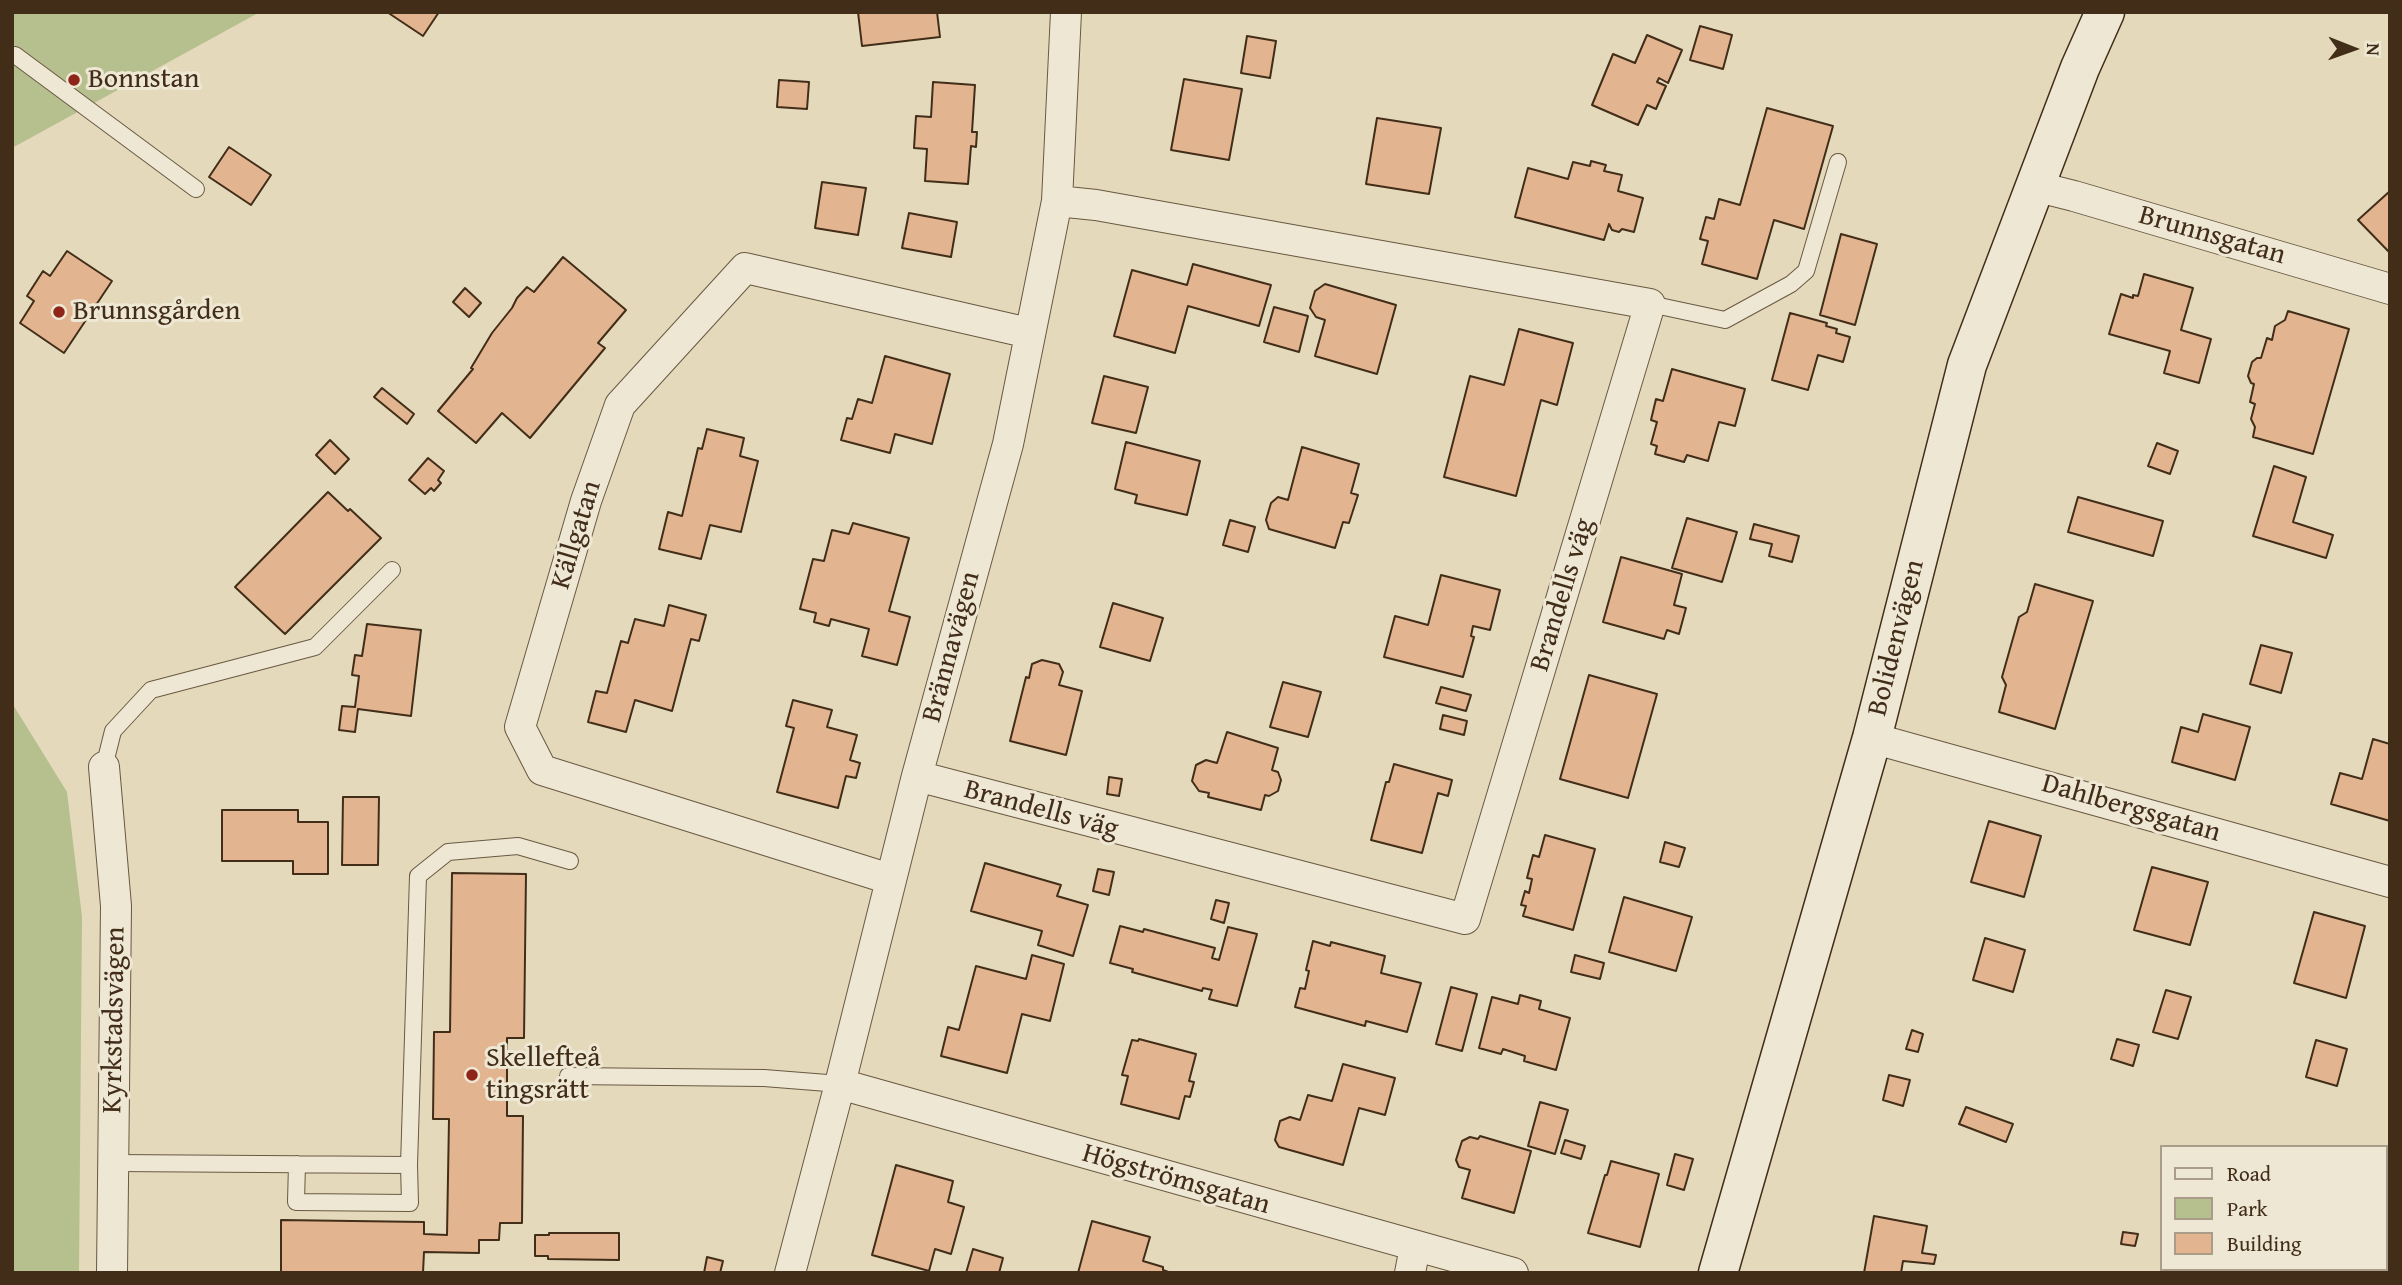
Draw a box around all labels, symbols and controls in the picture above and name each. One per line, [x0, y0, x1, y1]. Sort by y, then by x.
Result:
north arrow [2318, 14, 2388, 84]
text: N [2360, 43, 2388, 56]
place label: Bonnstan [88, 63, 200, 97]
marker: Bonnstan [66, 72, 82, 88]
street label: Brunnsgatan [2135, 199, 2289, 273]
place label: Brunnsgården [73, 295, 240, 329]
marker: Brunnsgården [51, 304, 67, 320]
street label: Källgatan [545, 477, 609, 593]
street label: Brandells väg [1524, 514, 1602, 676]
street label: Bolidenvägen [1861, 556, 1933, 720]
street label: Brännavägen [916, 568, 988, 726]
street label: Dahlbergsgatan [2038, 767, 2224, 851]
street label: Brandells väg [960, 773, 1122, 847]
street label: Kyrkstadsvägen [97, 926, 133, 1114]
place label: Skellefteå tingsrätt [486, 1042, 601, 1108]
marker: Skellefteå tingsrätt [464, 1067, 480, 1083]
street label: Högströmsgatan [1078, 1137, 1274, 1223]
legend [2160, 1145, 2388, 1271]
text: Road [2227, 1158, 2271, 1189]
text: Park [2227, 1193, 2268, 1224]
text: Building [2227, 1228, 2301, 1259]

